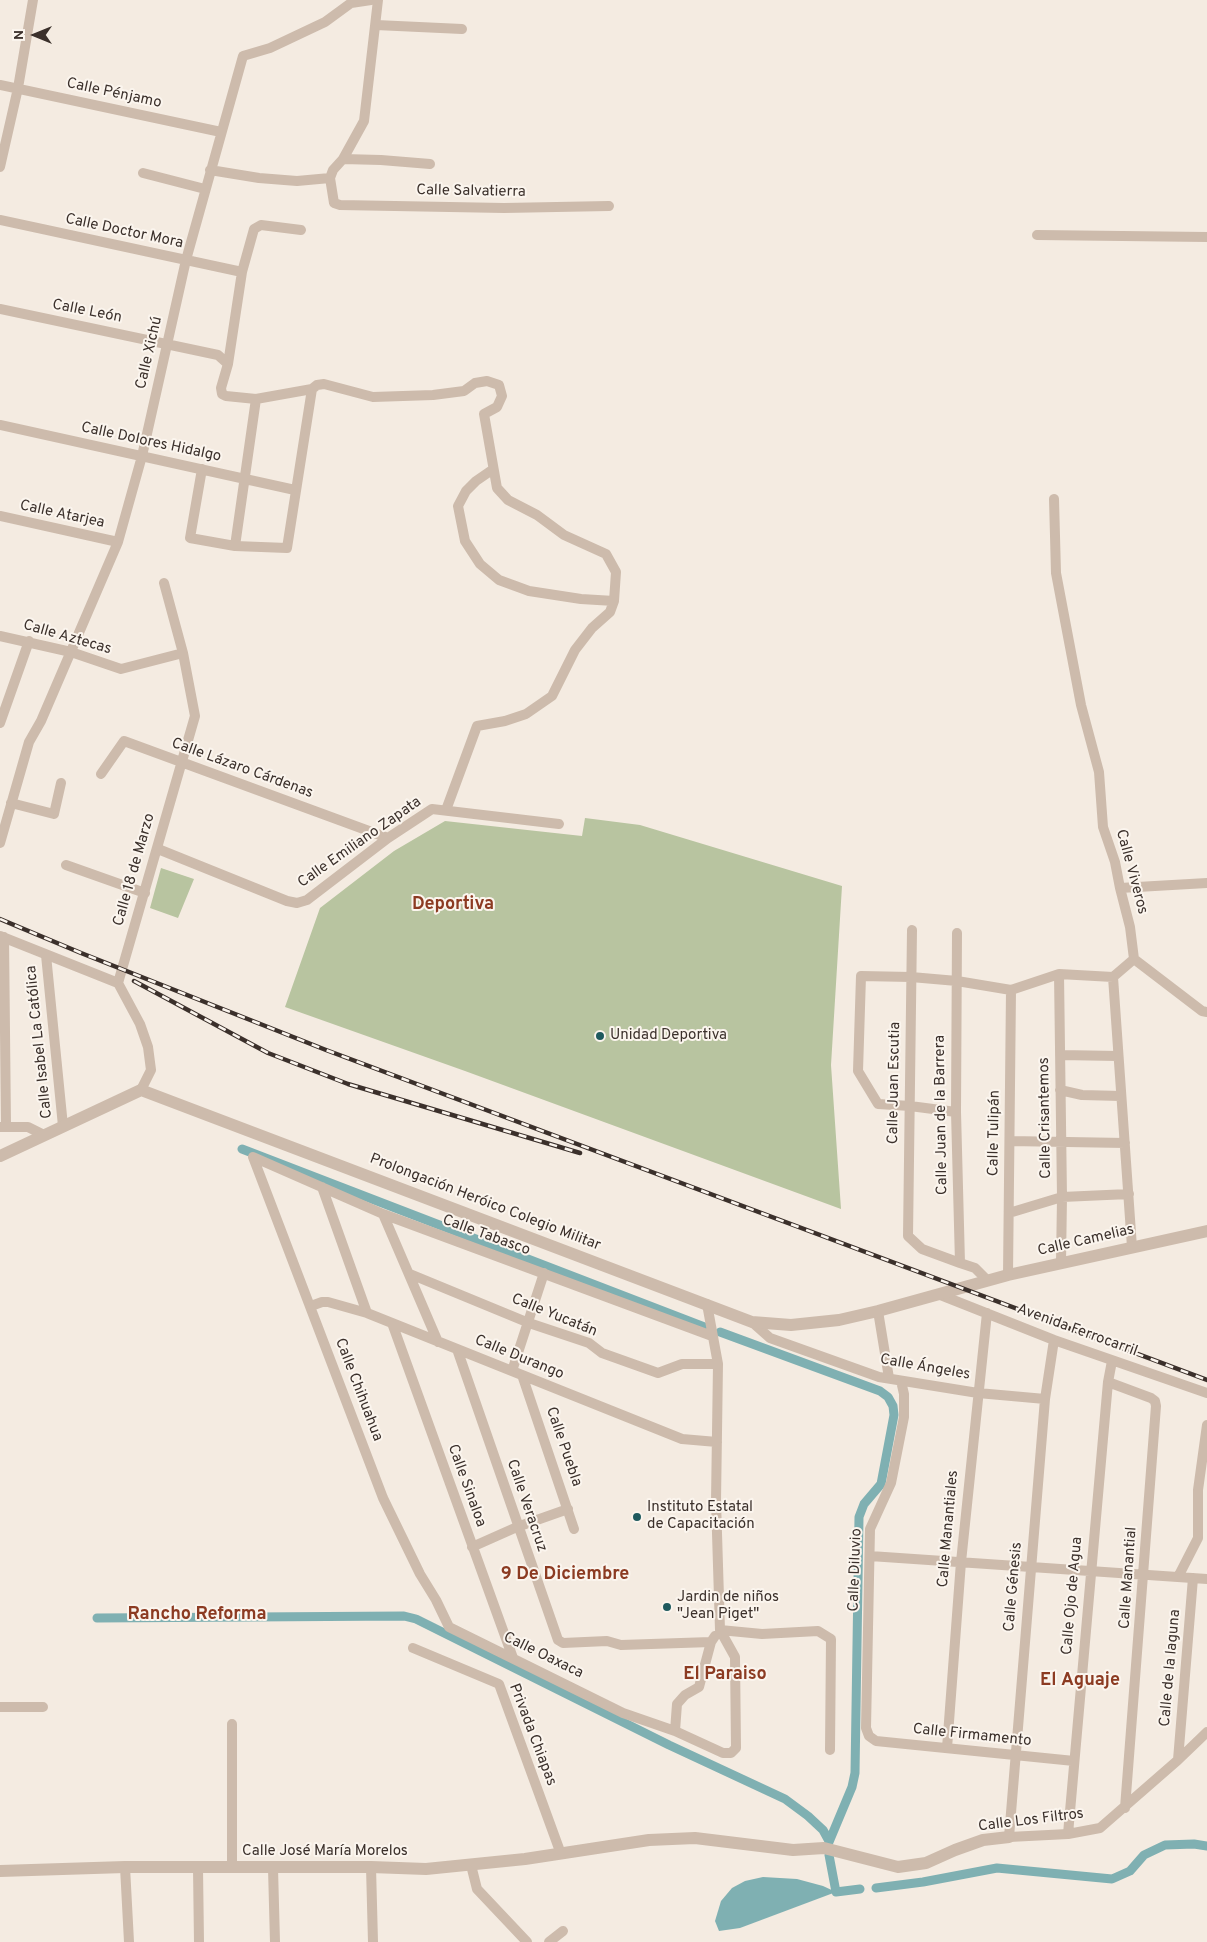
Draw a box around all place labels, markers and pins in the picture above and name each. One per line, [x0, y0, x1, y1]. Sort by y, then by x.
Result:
place label: Unidad Deportiva [610, 1027, 727, 1045]
marker: Unidad Deportiva [594, 1030, 606, 1042]
place label: Instituto Estatal de Capacitación [647, 1499, 755, 1534]
marker: Instituto Estatal de Capacitación [631, 1511, 643, 1523]
place label: Jardin de niños "Jean Piget" [677, 1589, 779, 1624]
marker: Jardin de niños "Jean Piget" [661, 1601, 673, 1613]

